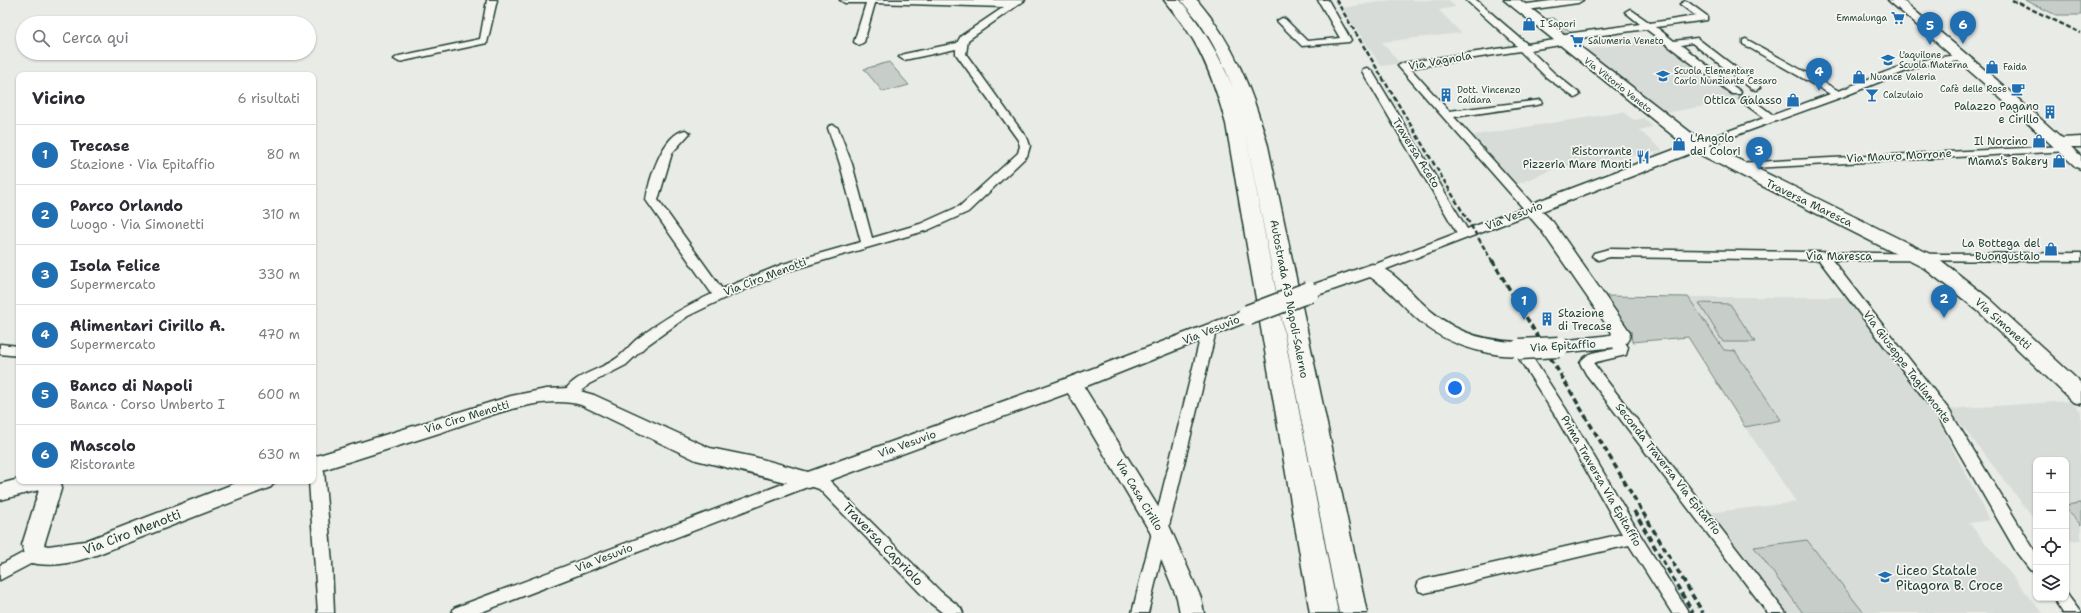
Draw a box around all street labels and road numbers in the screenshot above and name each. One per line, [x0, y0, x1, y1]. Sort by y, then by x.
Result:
street label: Via Vagnola [1407, 48, 1473, 74]
street label: Via Vittorio Veneto [1582, 55, 1654, 115]
street label: Traversa Aceto [1389, 115, 1444, 191]
street label: Via Mauro Morrone [1846, 146, 1952, 166]
street label: Traversa Maresca [1763, 176, 1855, 230]
street label: Via Vesuvio [1483, 198, 1545, 234]
street label: Autostrada A3 Napoli-Salerno [1266, 218, 1312, 380]
street label: Via Maresca [1806, 249, 1872, 264]
street label: Via Ciro Menotti [721, 254, 809, 300]
street label: Via Simonetti [1972, 295, 2034, 353]
street label: Via Giuseppe Tagliamonte [1860, 308, 1954, 426]
street label: Via Vesuvio [1180, 312, 1242, 348]
street label: Via Epitaffio [1530, 336, 1597, 356]
street label: Via Ciro Menotti [423, 397, 511, 437]
street label: Seconda Traversa Via Epitaffio [1612, 400, 1724, 538]
street label: Prima Traversa Via Epitaffio [1557, 413, 1645, 550]
street label: Via Vesuvio [876, 426, 938, 461]
street label: Via Casa Cirillo [1112, 456, 1166, 534]
street label: Traversa Capriolo [839, 499, 927, 589]
street label: Via Ciro Menotti [81, 505, 183, 559]
street label: Via Vesuvio [573, 540, 635, 576]

